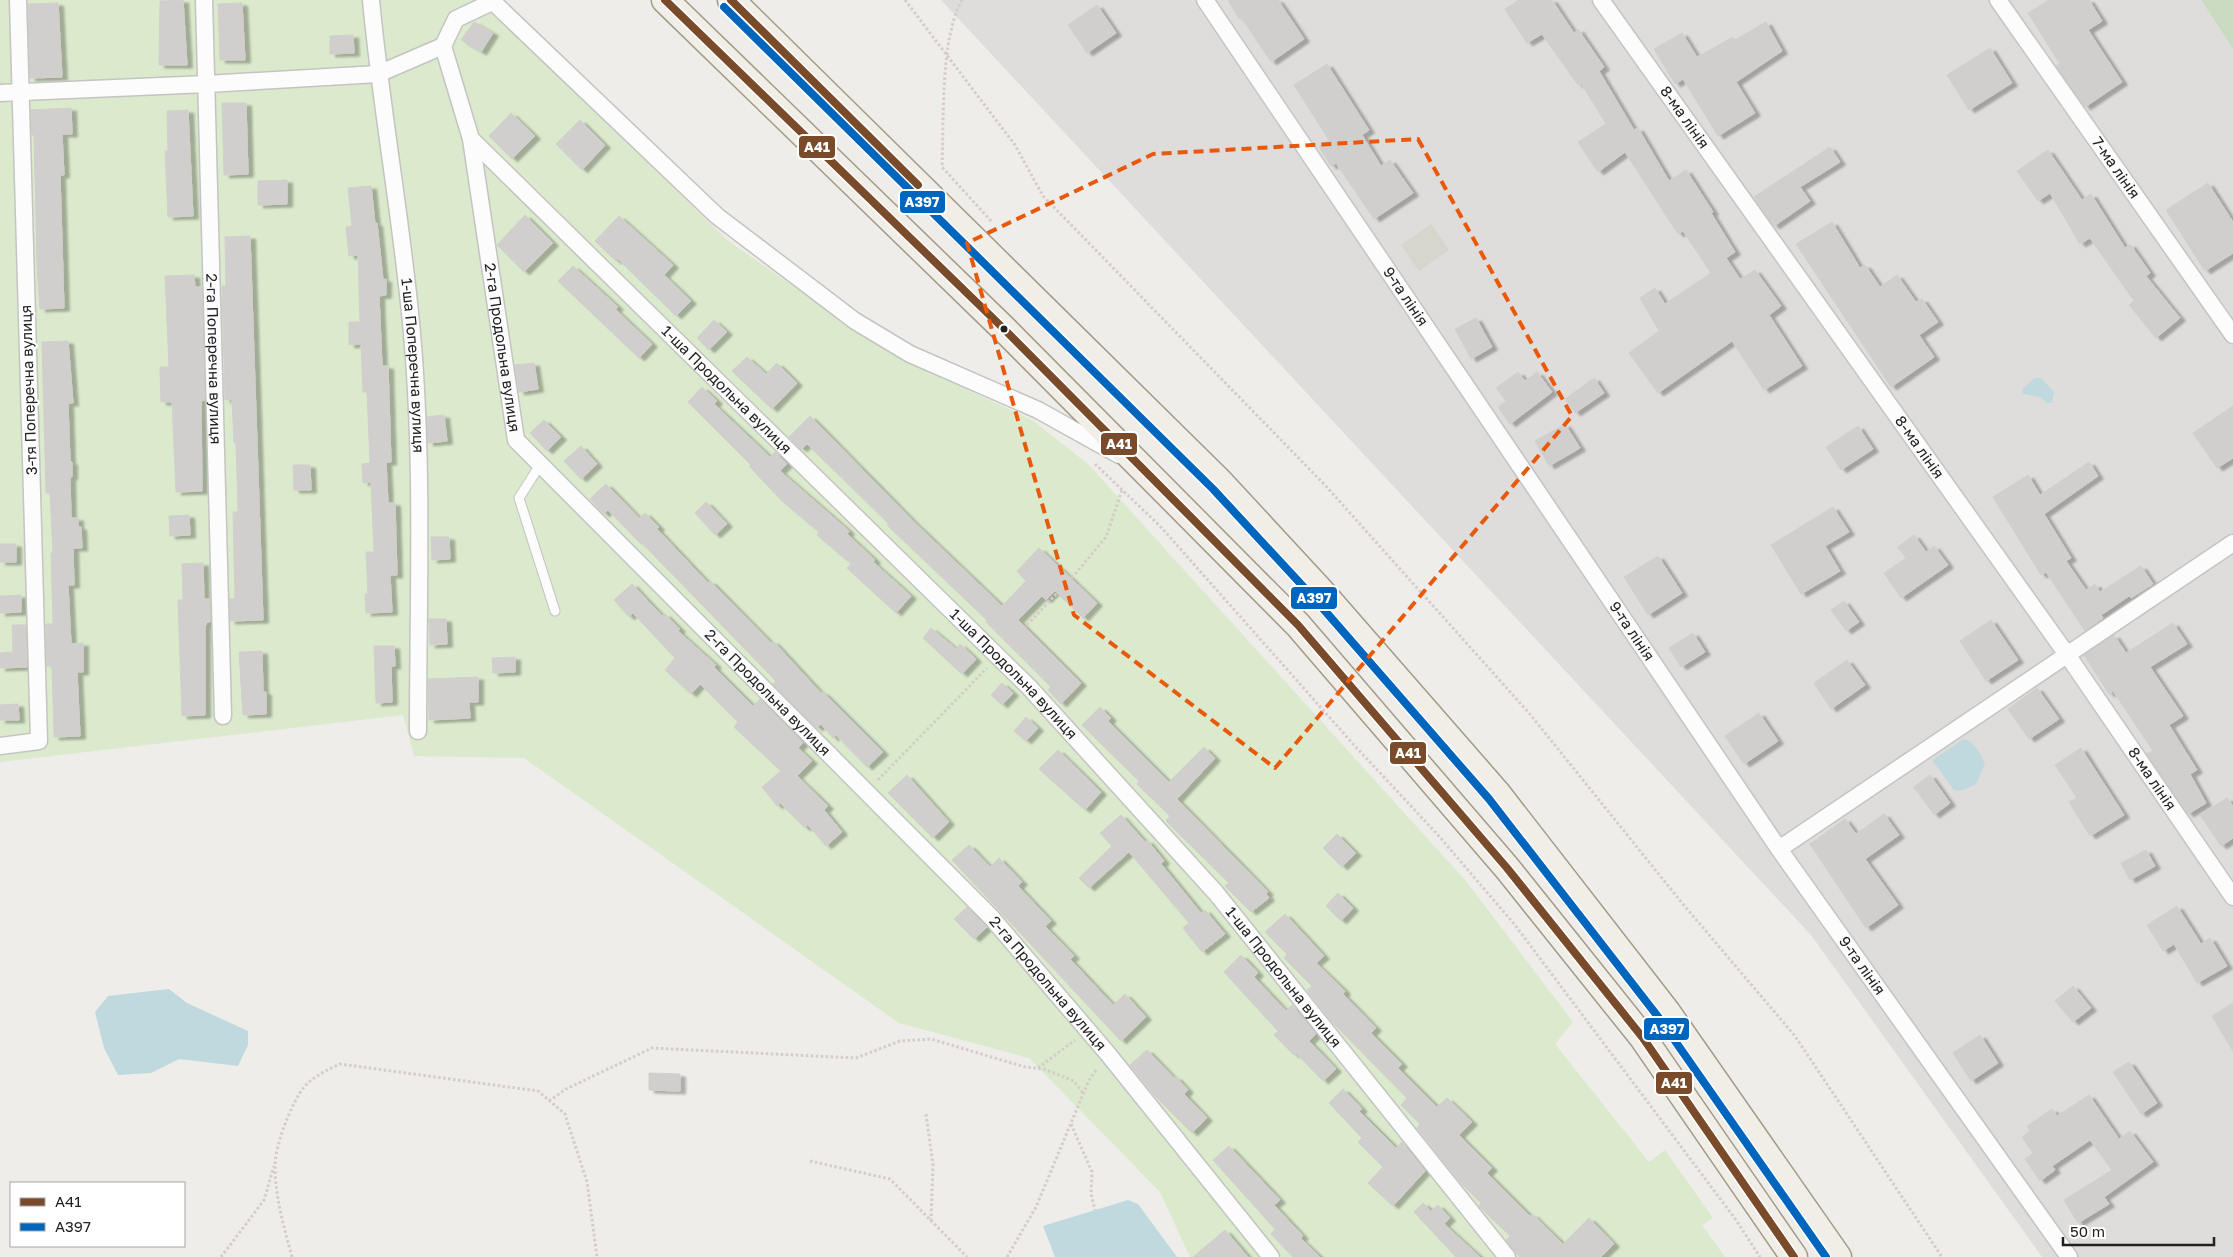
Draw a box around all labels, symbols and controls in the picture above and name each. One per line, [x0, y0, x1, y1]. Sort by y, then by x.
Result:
street label: 8-ма лінія [1657, 82, 1714, 151]
street label: 7-ма лінія [2089, 133, 2144, 202]
line badge: A41 [798, 135, 836, 159]
text: A41 [804, 138, 830, 155]
line badge: А397 [899, 190, 946, 214]
text: А397 [905, 193, 940, 210]
street label: 2-га Продольна вулиця [482, 262, 525, 433]
street label: 9-та лінія [1380, 263, 1433, 329]
street label: 2-га Поперечна вулиця [203, 273, 226, 445]
street label: 1-ша Поперечна вулиця [398, 277, 428, 453]
street label: 3-тя Поперечна вулиця [16, 304, 40, 476]
street label: 1-ша Продольна вулиця [658, 321, 796, 457]
unlabelled marker [999, 324, 1009, 334]
street label: 8-ма лінія [1892, 412, 1949, 481]
line badge: A41 [1100, 432, 1138, 456]
text: A41 [1106, 435, 1132, 452]
line badge: А397 [1290, 586, 1338, 610]
text: А397 [1297, 589, 1332, 606]
street label: 9-та лінія [1606, 598, 1659, 664]
street label: 1-ша Продольна вулиця [947, 604, 1082, 742]
street label: 2-га Продольна вулиця [702, 625, 835, 759]
line badge: A41 [1389, 741, 1427, 765]
street label: 8-ма лінія [2125, 743, 2181, 813]
text: A41 [1395, 744, 1421, 761]
street label: 1-ша Продольна вулиця [1222, 903, 1346, 1050]
street label: 2-га Продольна вулиця [986, 912, 1111, 1054]
street label: 9-та лінія [1836, 932, 1890, 998]
line badge: А397 [1643, 1017, 1690, 1041]
text: А397 [1650, 1020, 1685, 1037]
line badge: A41 [1655, 1071, 1693, 1095]
text: A41 [1661, 1074, 1687, 1091]
legend [10, 1182, 185, 1247]
text: A41 [55, 1192, 81, 1210]
scale bar [2063, 1214, 2214, 1246]
text: А397 [55, 1217, 91, 1235]
text: 50 m [2070, 1222, 2105, 1240]

